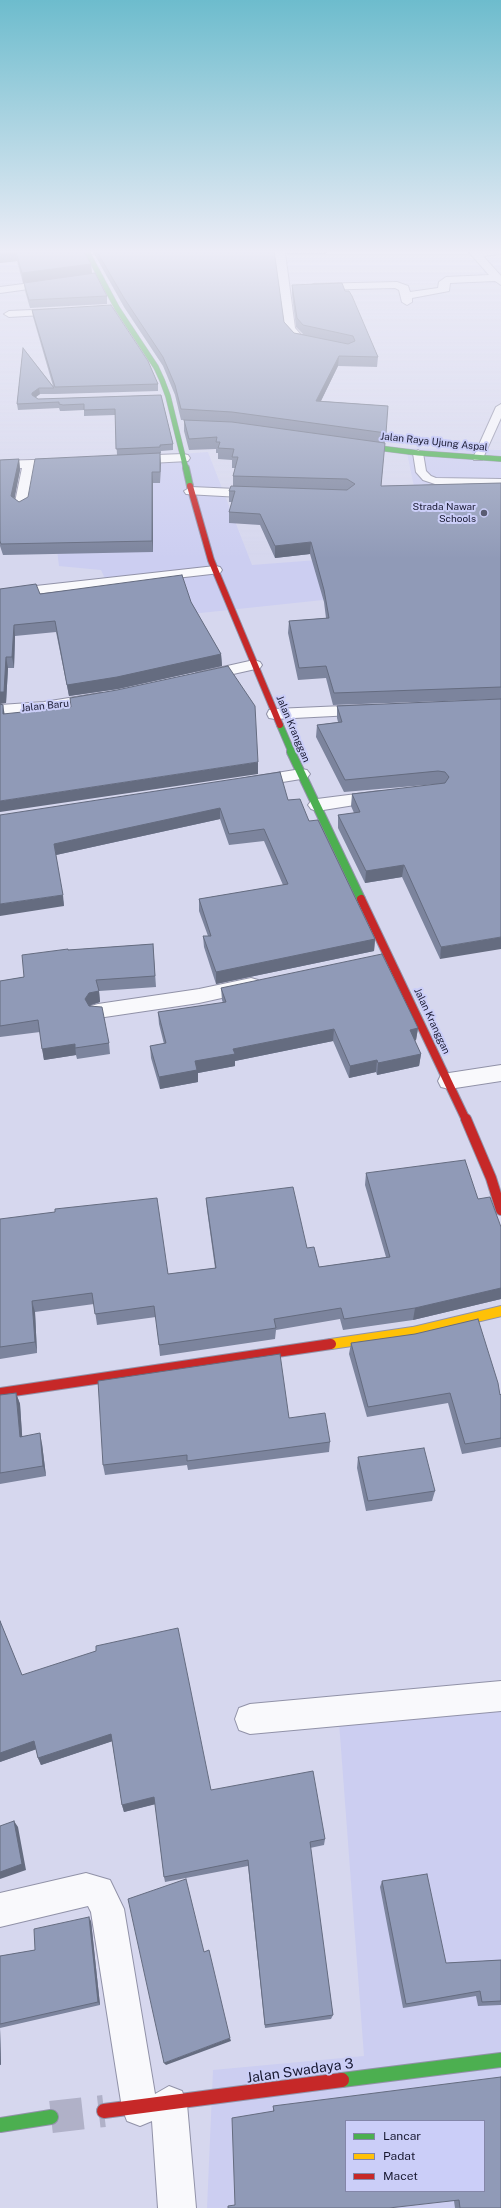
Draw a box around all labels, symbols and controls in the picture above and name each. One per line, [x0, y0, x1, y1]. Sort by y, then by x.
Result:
street label: Jalan Raya Ujung Aspal [380, 430, 488, 454]
place label: Strada Nawar Schools [412, 501, 476, 524]
marker: Strada Nawar Schools [479, 508, 489, 518]
street label: Jalan Kranggan [274, 694, 312, 764]
street label: Jalan Baru [20, 698, 70, 714]
street label: Jalan Kranggan [411, 986, 453, 1056]
street label: Jalan Swadaya 3 [246, 2055, 354, 2087]
legend [345, 2120, 485, 2192]
text: Lancar [383, 2129, 421, 2143]
text: Padat [383, 2149, 415, 2163]
text: Macet [383, 2169, 418, 2183]

